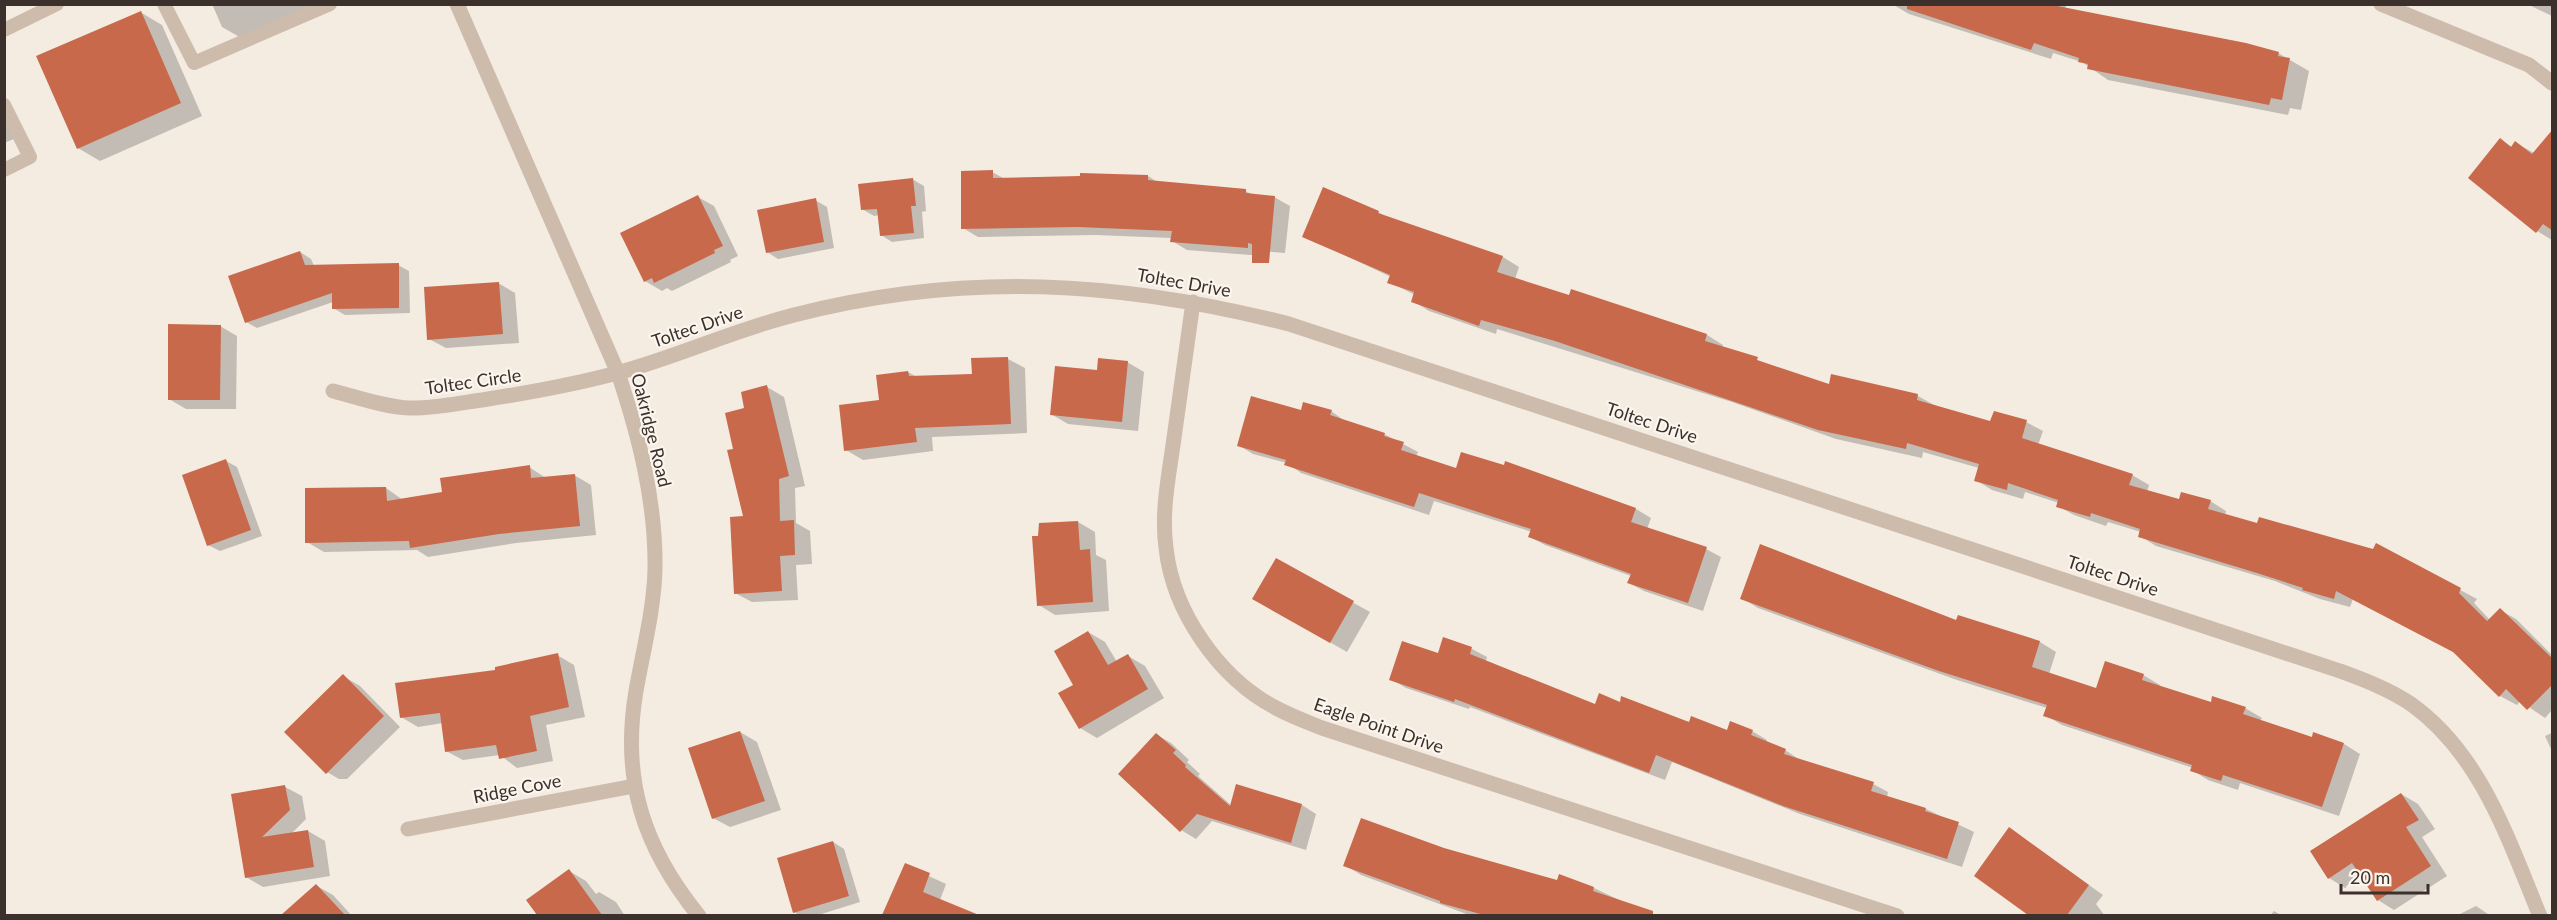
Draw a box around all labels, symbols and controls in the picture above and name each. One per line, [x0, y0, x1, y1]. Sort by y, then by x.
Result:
street label: Toltec Drive [1135, 263, 1233, 301]
street label: Toltec Drive [649, 300, 745, 352]
street label: Toltec Circle [423, 363, 523, 399]
street label: Oakridge Road [627, 371, 677, 489]
street label: Toltec Drive [1603, 397, 1701, 447]
street label: Toltec Drive [2064, 550, 2162, 600]
street label: Eagle Point Drive [1311, 693, 1447, 757]
street label: Ridge Cove [471, 769, 563, 807]
scale bar [2341, 857, 2428, 895]
text: 20 m [2350, 866, 2390, 888]

